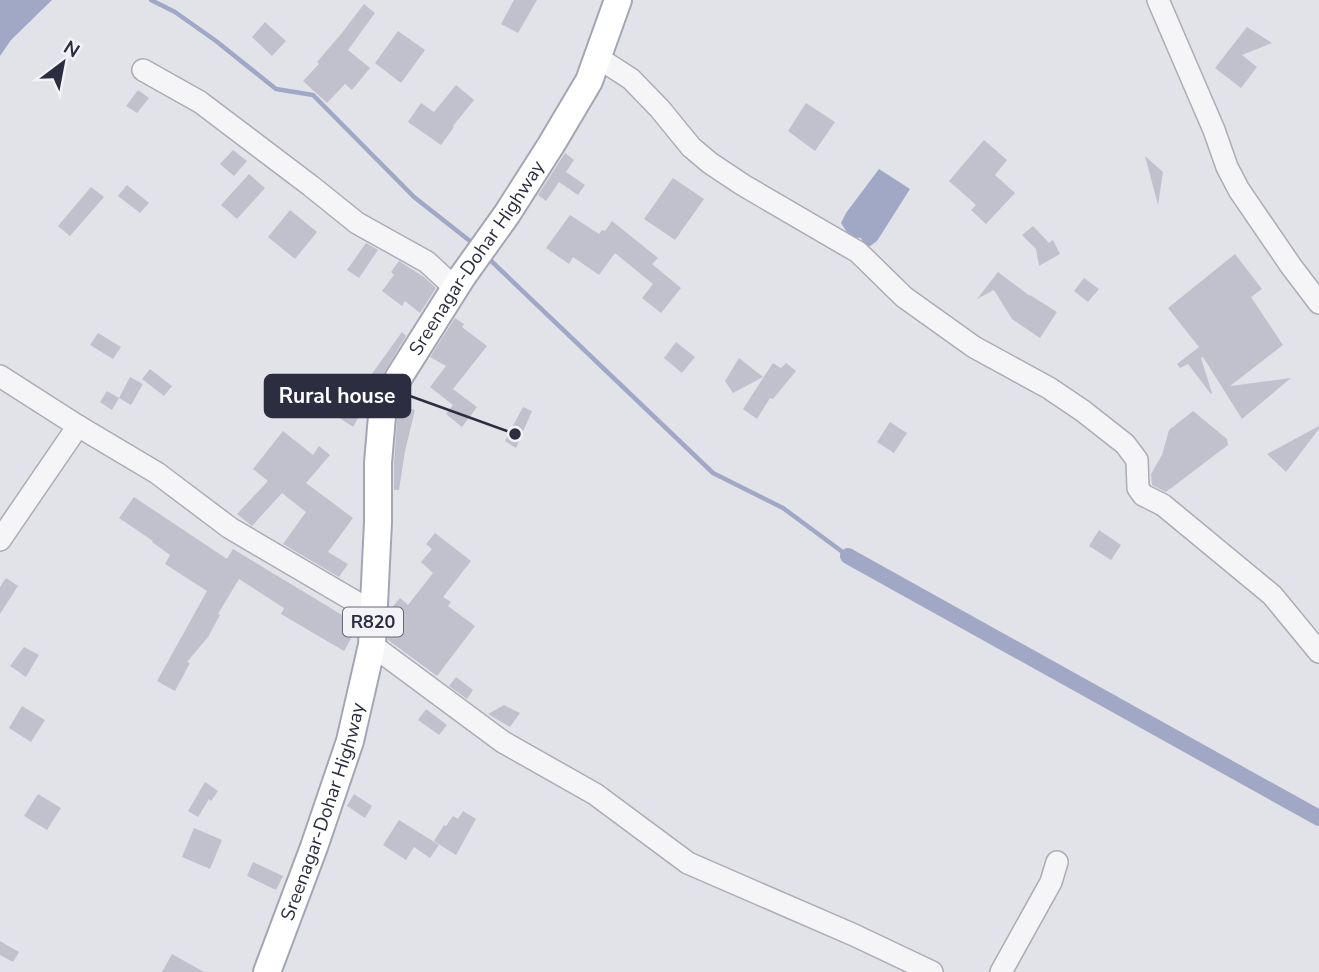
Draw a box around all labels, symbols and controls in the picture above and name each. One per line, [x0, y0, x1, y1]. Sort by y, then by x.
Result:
north arrow [28, 28, 98, 98]
text: N [59, 35, 84, 64]
street label: Sreenagar-Dohar Highway [403, 155, 551, 360]
callout: Rural house [265, 375, 410, 417]
text: Rural house [279, 382, 395, 410]
road number: R820 [343, 608, 403, 636]
street label: Sreenagar-Dohar Highway [274, 700, 371, 924]

